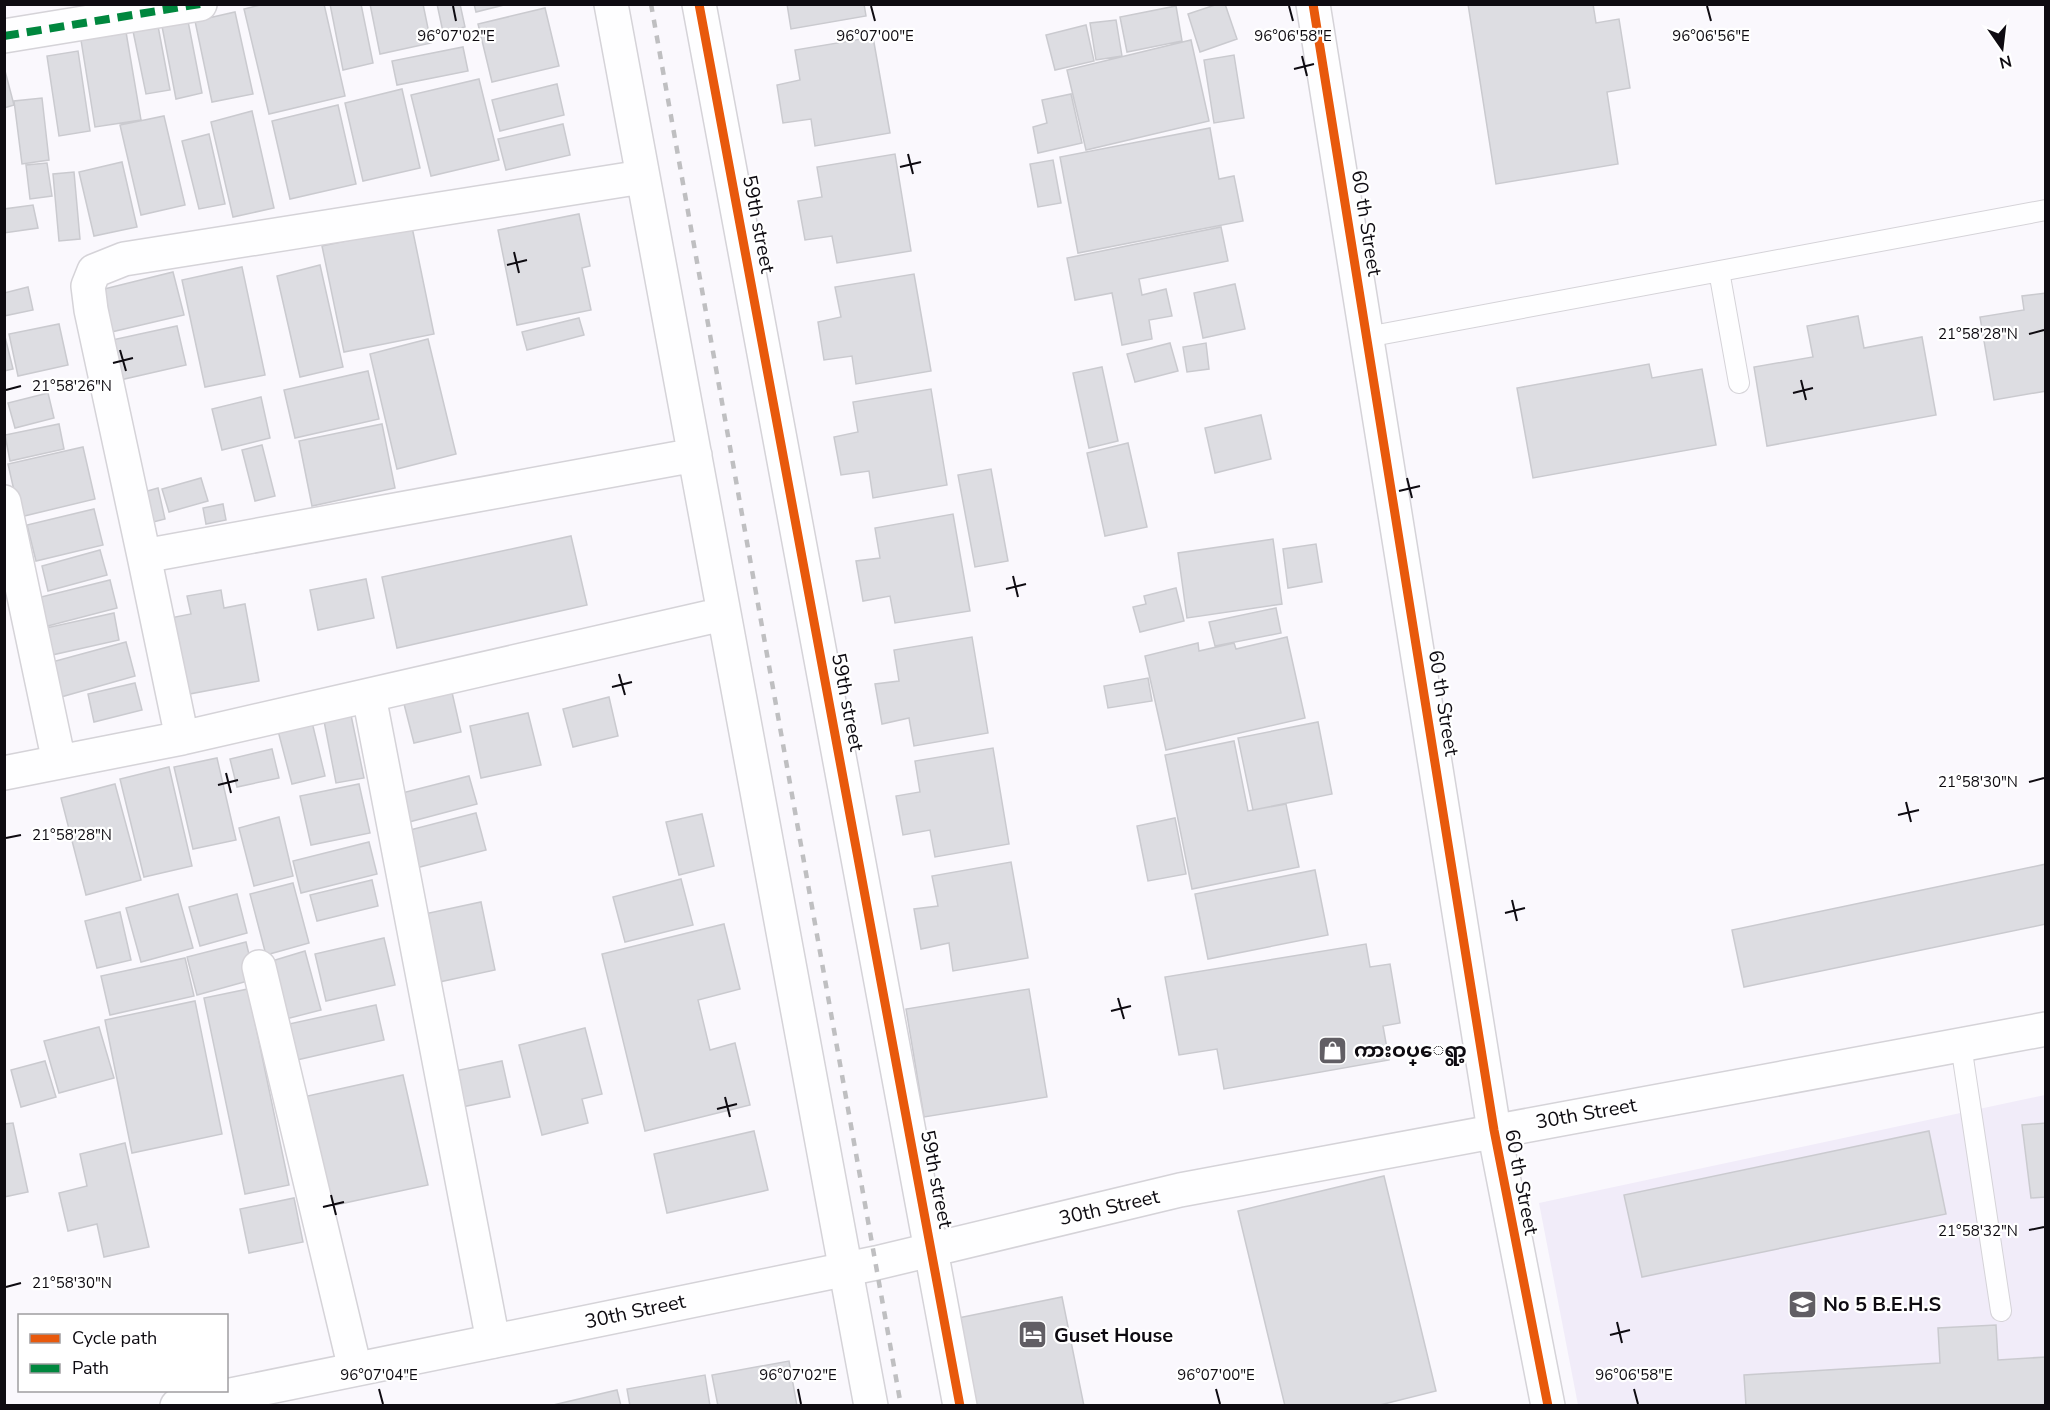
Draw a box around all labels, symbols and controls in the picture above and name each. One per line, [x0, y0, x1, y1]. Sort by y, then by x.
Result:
north arrow [1972, 18, 2032, 78]
text: 96°07'02"E [417, 26, 495, 46]
text: 96°07'00"E [836, 26, 914, 46]
text: 96°06'58"E [1254, 26, 1332, 46]
text: 96°06'56"E [1672, 26, 1750, 46]
text: N [1997, 49, 2014, 74]
street label: 60 th Street [1345, 168, 1388, 279]
street label: 59th street [736, 173, 781, 276]
text: 21°58'28"N [1938, 324, 2018, 344]
text: 21°58'26"N [32, 376, 112, 396]
street label: 60 th Street [1422, 648, 1465, 759]
street label: 59th street [825, 651, 870, 754]
text: 21°58'30"N [1938, 772, 2018, 792]
text: 21°58'28"N [32, 825, 112, 845]
shop icon: ကားဝပ္ေရွာ့ [1317, 1034, 1349, 1066]
place label: ကားဝပ္ေရွာ့ [1354, 1037, 1467, 1066]
street label: 30th Street [1533, 1091, 1640, 1136]
street label: 60 th Street [1498, 1127, 1545, 1238]
street label: 59th street [914, 1128, 959, 1231]
street label: 30th Street [1056, 1183, 1163, 1232]
text: 21°58'32"N [1938, 1221, 2018, 1241]
text: 21°58'30"N [32, 1273, 112, 1293]
street label: 30th Street [582, 1287, 689, 1335]
school or university icon: No 5 B.E.H.S [1786, 1288, 1818, 1320]
place label: No 5 B.E.H.S [1823, 1291, 1941, 1318]
legend [18, 1314, 228, 1392]
hotel icon: Guset House [1017, 1319, 1049, 1351]
place label: Guset House [1054, 1322, 1173, 1349]
text: Cycle path [72, 1326, 157, 1350]
text: Path [72, 1356, 109, 1380]
text: 96°07'04"E [340, 1365, 418, 1385]
text: 96°07'02"E [759, 1365, 837, 1385]
text: 96°07'00"E [1177, 1365, 1255, 1385]
text: 96°06'58"E [1595, 1365, 1673, 1385]

